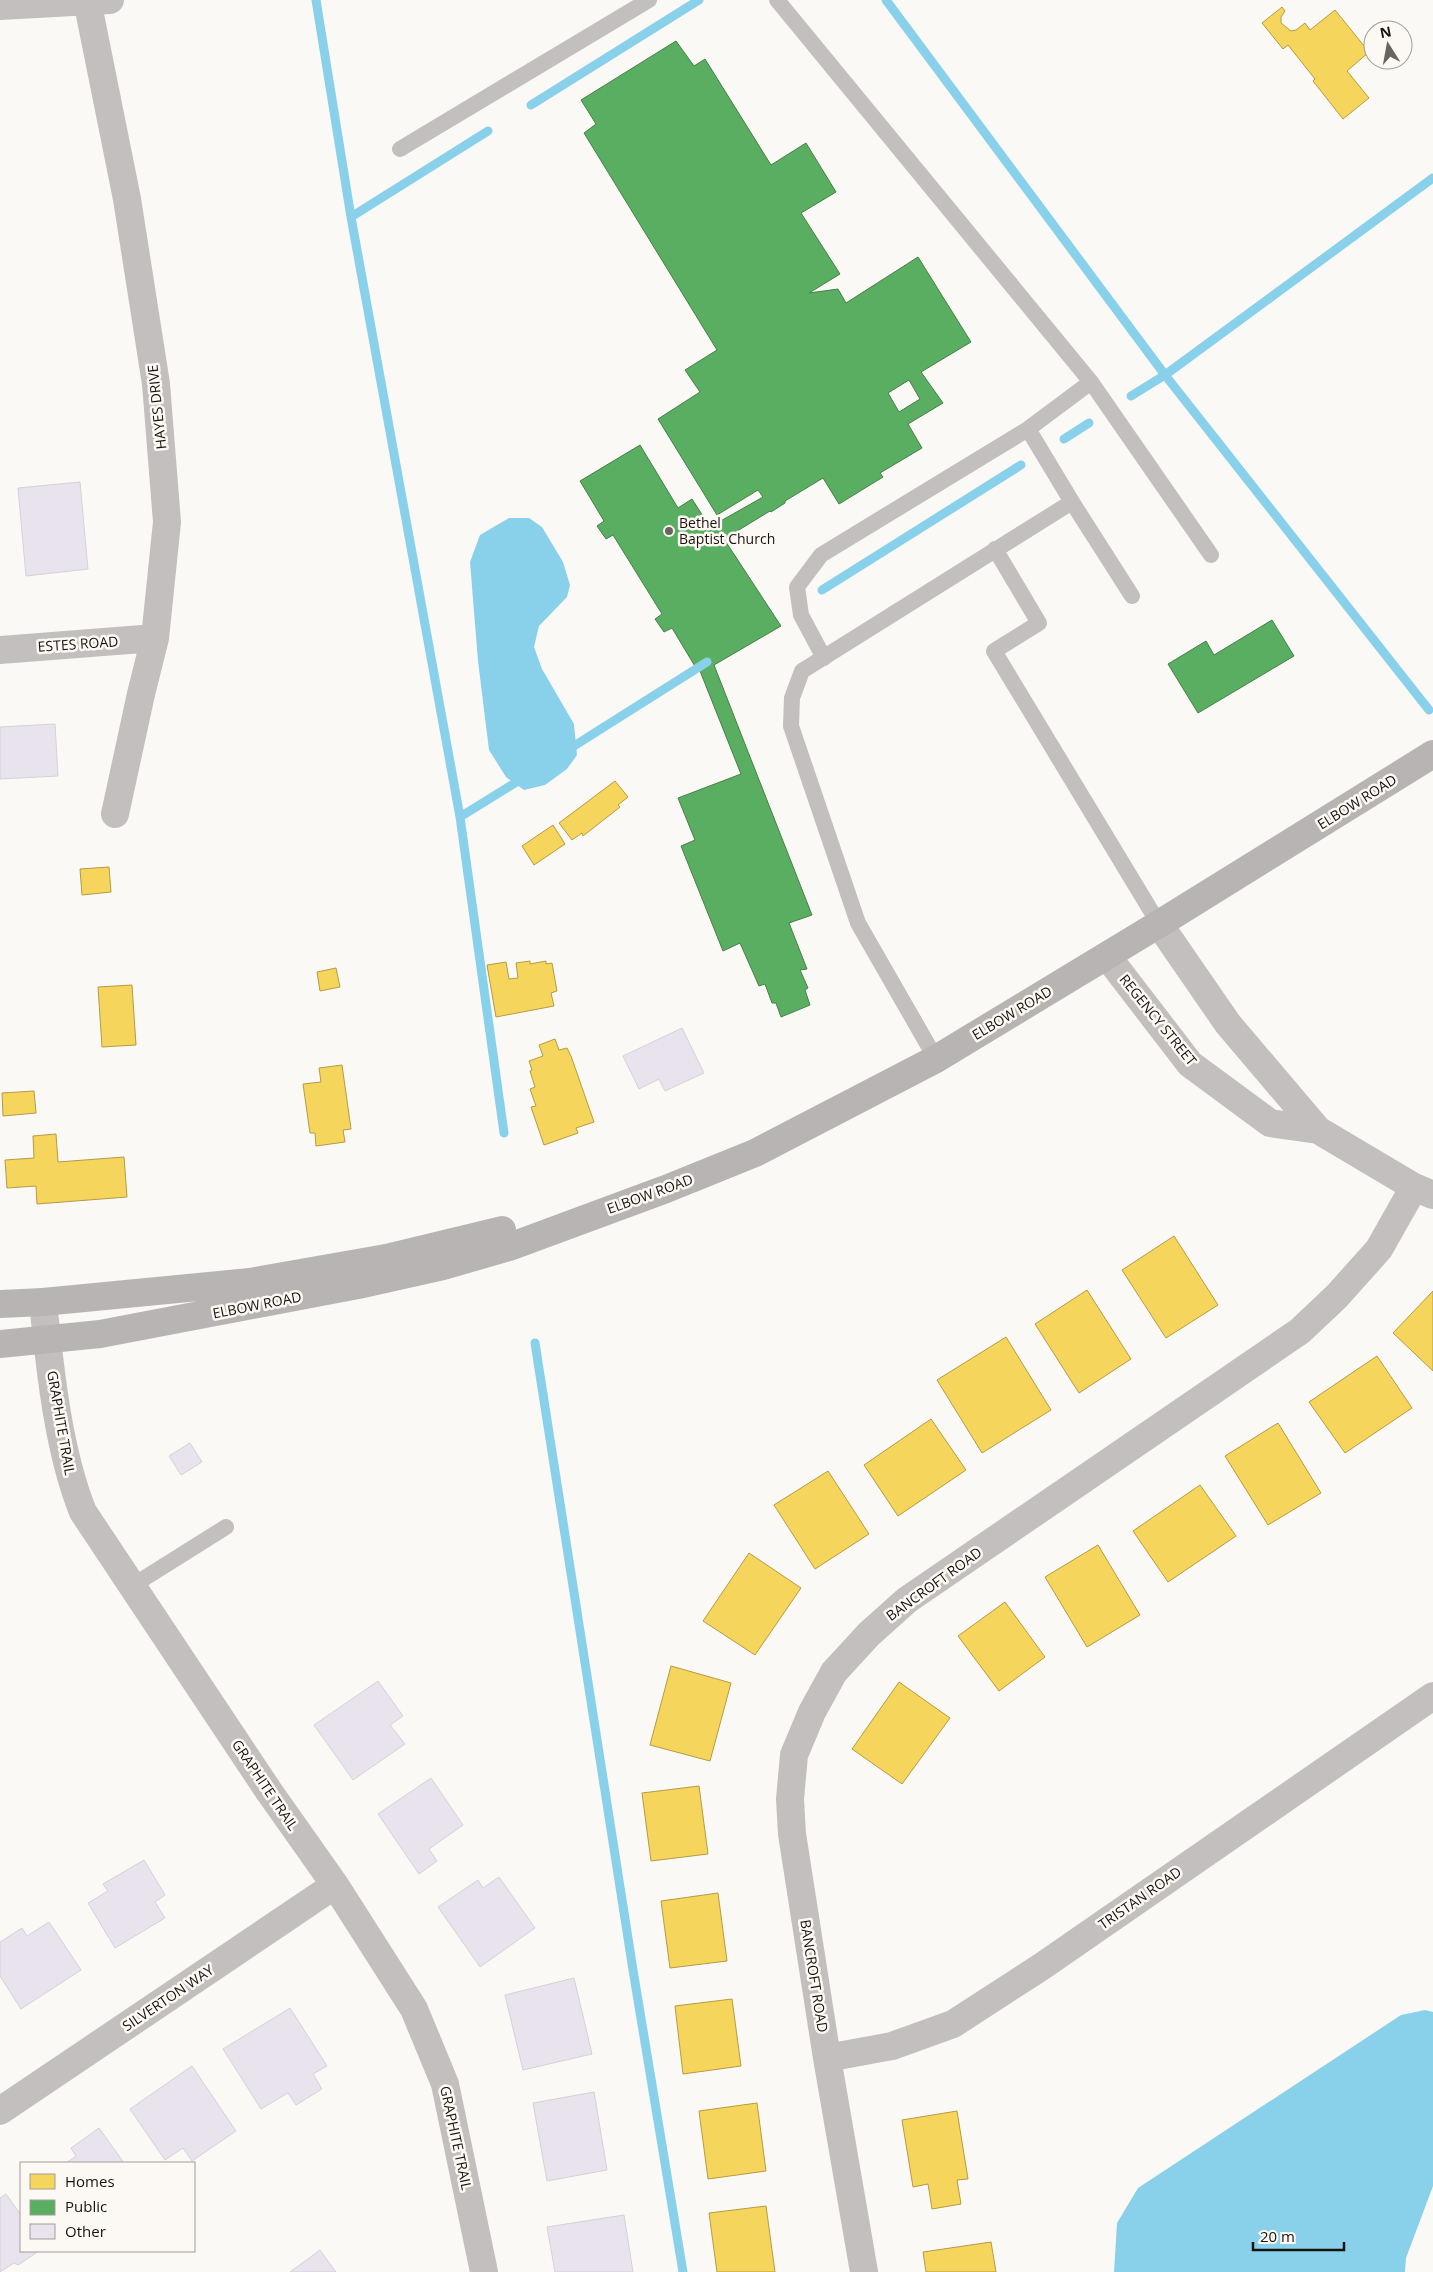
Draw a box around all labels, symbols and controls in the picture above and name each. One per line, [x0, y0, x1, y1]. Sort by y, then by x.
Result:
north arrow [1363, 20, 1413, 70]
text: N [1378, 21, 1393, 42]
street label: HAYES DRIVE [143, 364, 170, 450]
place label: Bethel Baptist Church [679, 513, 775, 548]
marker: Bethel Baptist Church [663, 525, 675, 537]
street label: ESTES ROAD [37, 631, 119, 656]
street label: ELBOW ROAD [1313, 770, 1400, 834]
street label: REGENCY STREET [1116, 970, 1201, 1070]
street label: ELBOW ROAD [968, 981, 1055, 1044]
street label: ELBOW ROAD [604, 1169, 695, 1218]
street label: ELBOW ROAD [211, 1287, 303, 1322]
street label: GRAPHITE TRAIL [43, 1369, 80, 1477]
street label: BANCROFT ROAD [882, 1542, 985, 1625]
street label: GRAPHITE TRAIL [228, 1736, 303, 1834]
street label: TRISTAN ROAD [1094, 1862, 1185, 1933]
street label: BANCROFT ROAD [796, 1918, 833, 2034]
street label: SILVERTON WAY [118, 1960, 217, 2035]
street label: GRAPHITE TRAIL [436, 2084, 477, 2192]
legend [20, 2162, 195, 2252]
text: Homes [65, 2171, 115, 2191]
text: Public [65, 2196, 107, 2216]
scale bar [1253, 2220, 1344, 2252]
text: Other [65, 2221, 106, 2241]
text: 20 m [1260, 2226, 1295, 2246]

